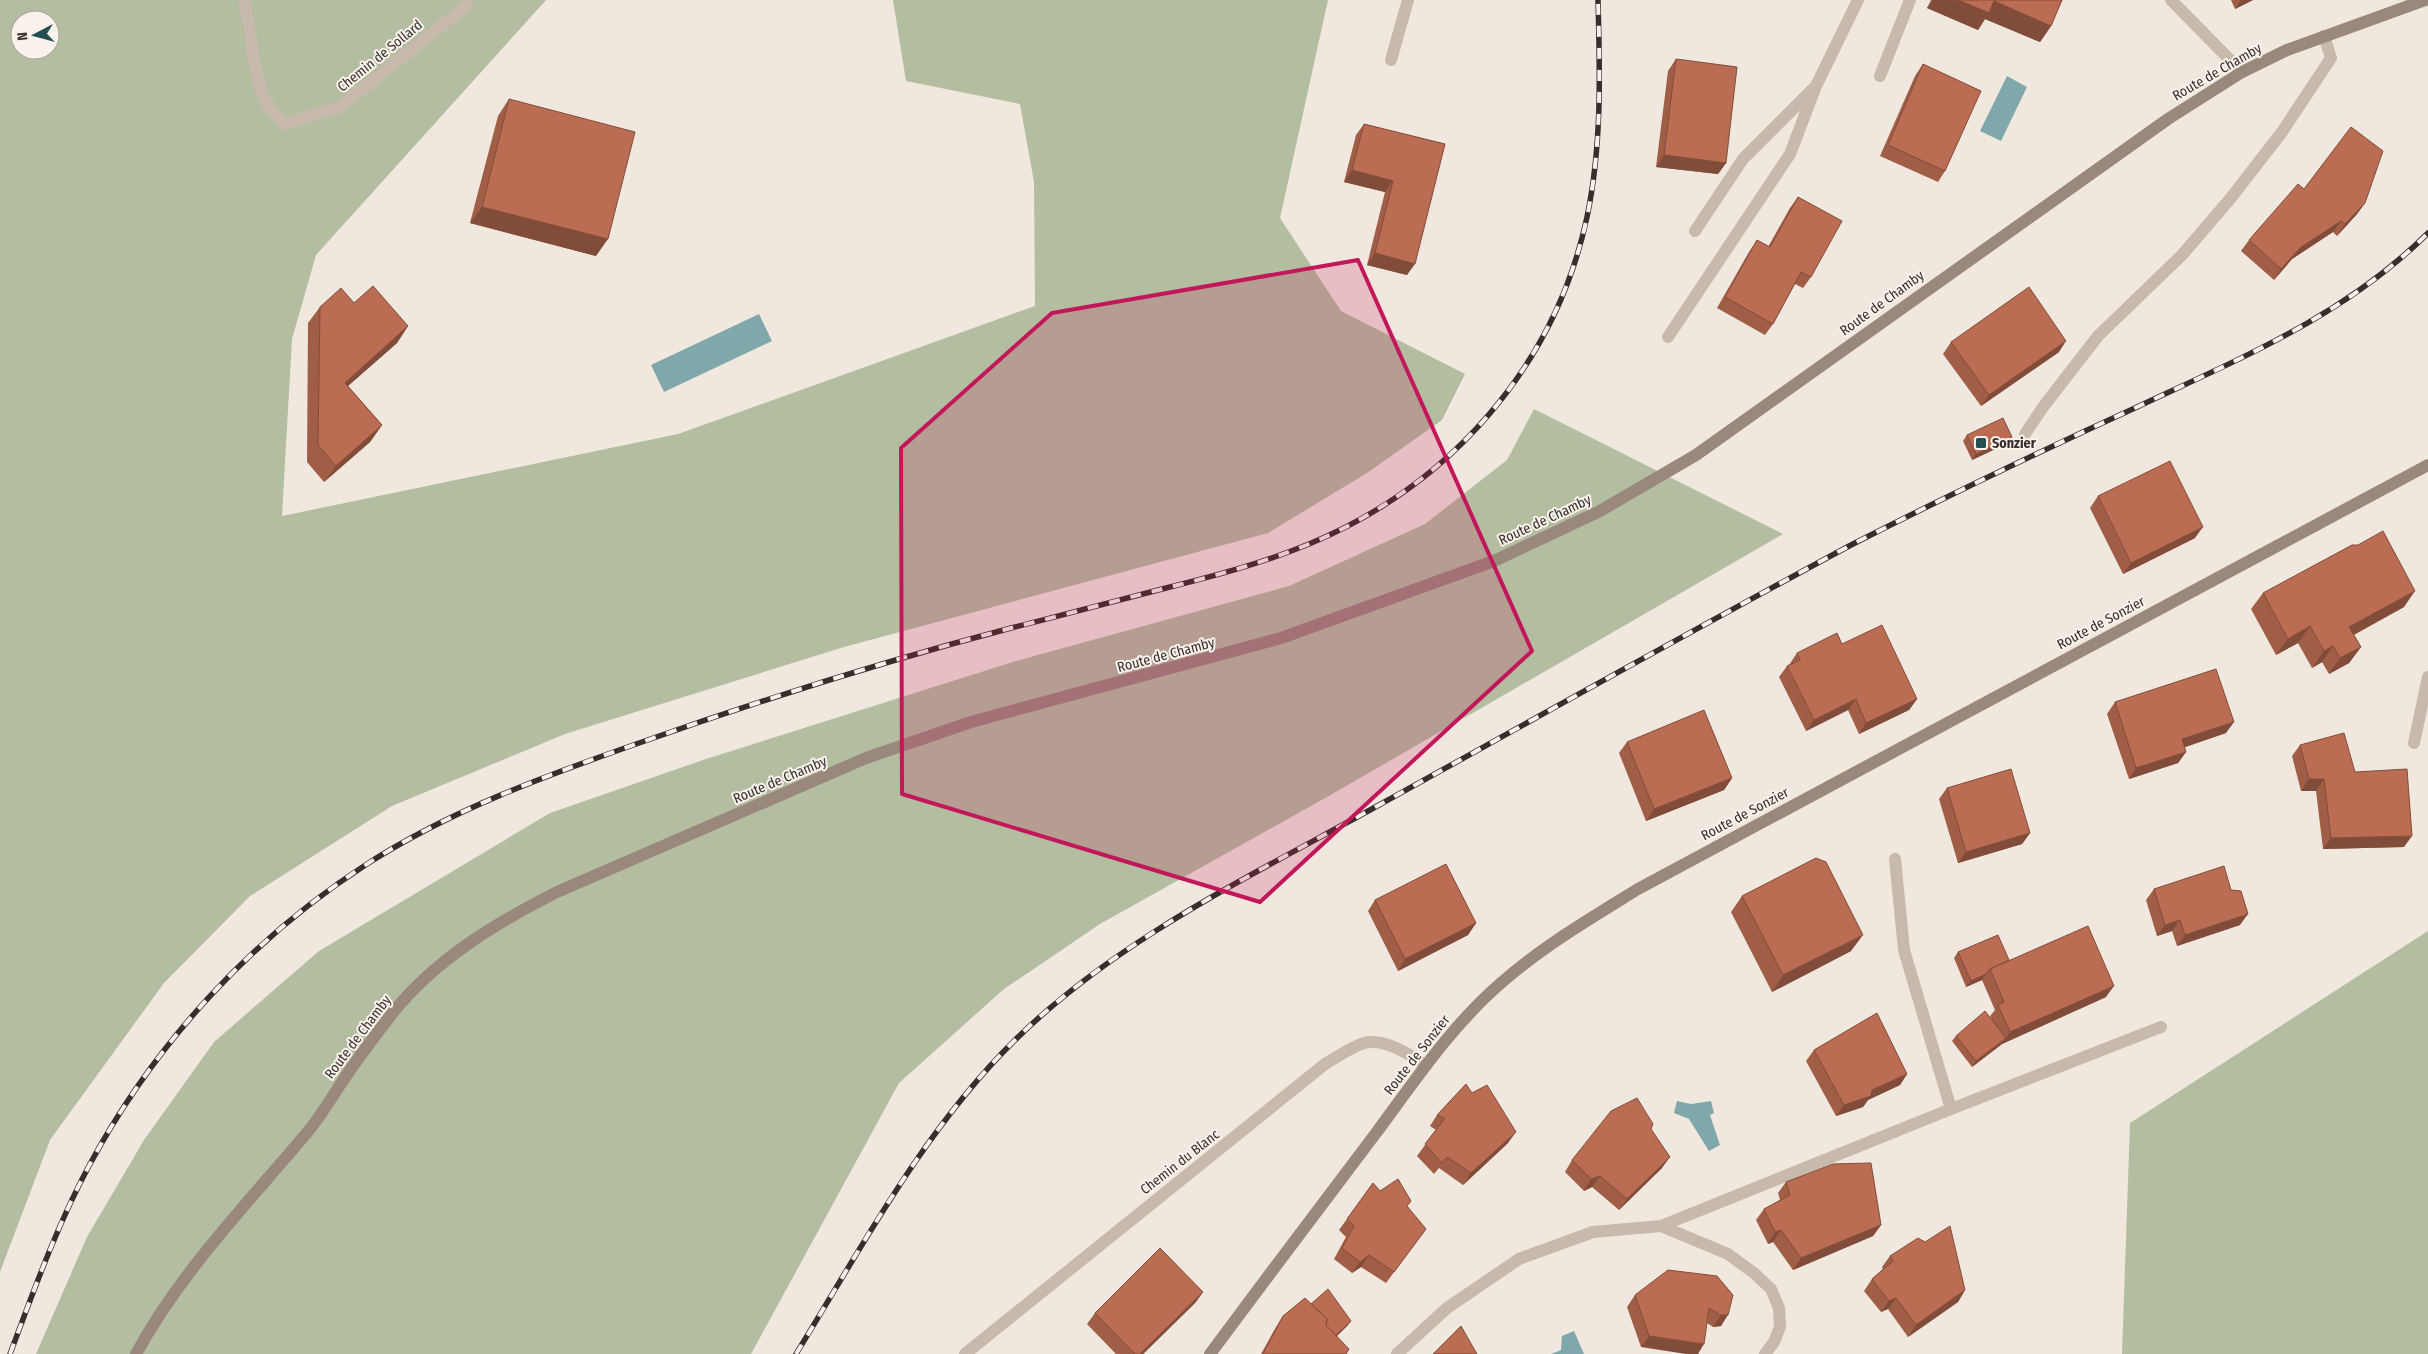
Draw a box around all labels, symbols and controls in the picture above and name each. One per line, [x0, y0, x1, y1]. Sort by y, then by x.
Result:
north arrow [10, 10, 60, 60]
street label: Chemin de Sollard [334, 17, 426, 95]
text: N [14, 31, 31, 41]
street label: Route de Chamby [2169, 39, 2265, 104]
street label: Route de Chamby [1837, 266, 1928, 339]
place label: Sonzier [1992, 435, 2037, 452]
marker: Sonzier [1974, 436, 1988, 450]
street label: Route de Chamby [1496, 491, 1595, 549]
street label: Route de Sonzier [2054, 593, 2148, 653]
street label: Route de Chamby [1115, 634, 1217, 676]
street label: Route de Chamby [731, 752, 830, 807]
street label: Route de Sonzier [1698, 784, 1792, 844]
street label: Route de Chamby [321, 991, 395, 1082]
street label: Route de Sonzier [1380, 1011, 1454, 1098]
street label: Chemin du Blanc [1137, 1126, 1223, 1198]

